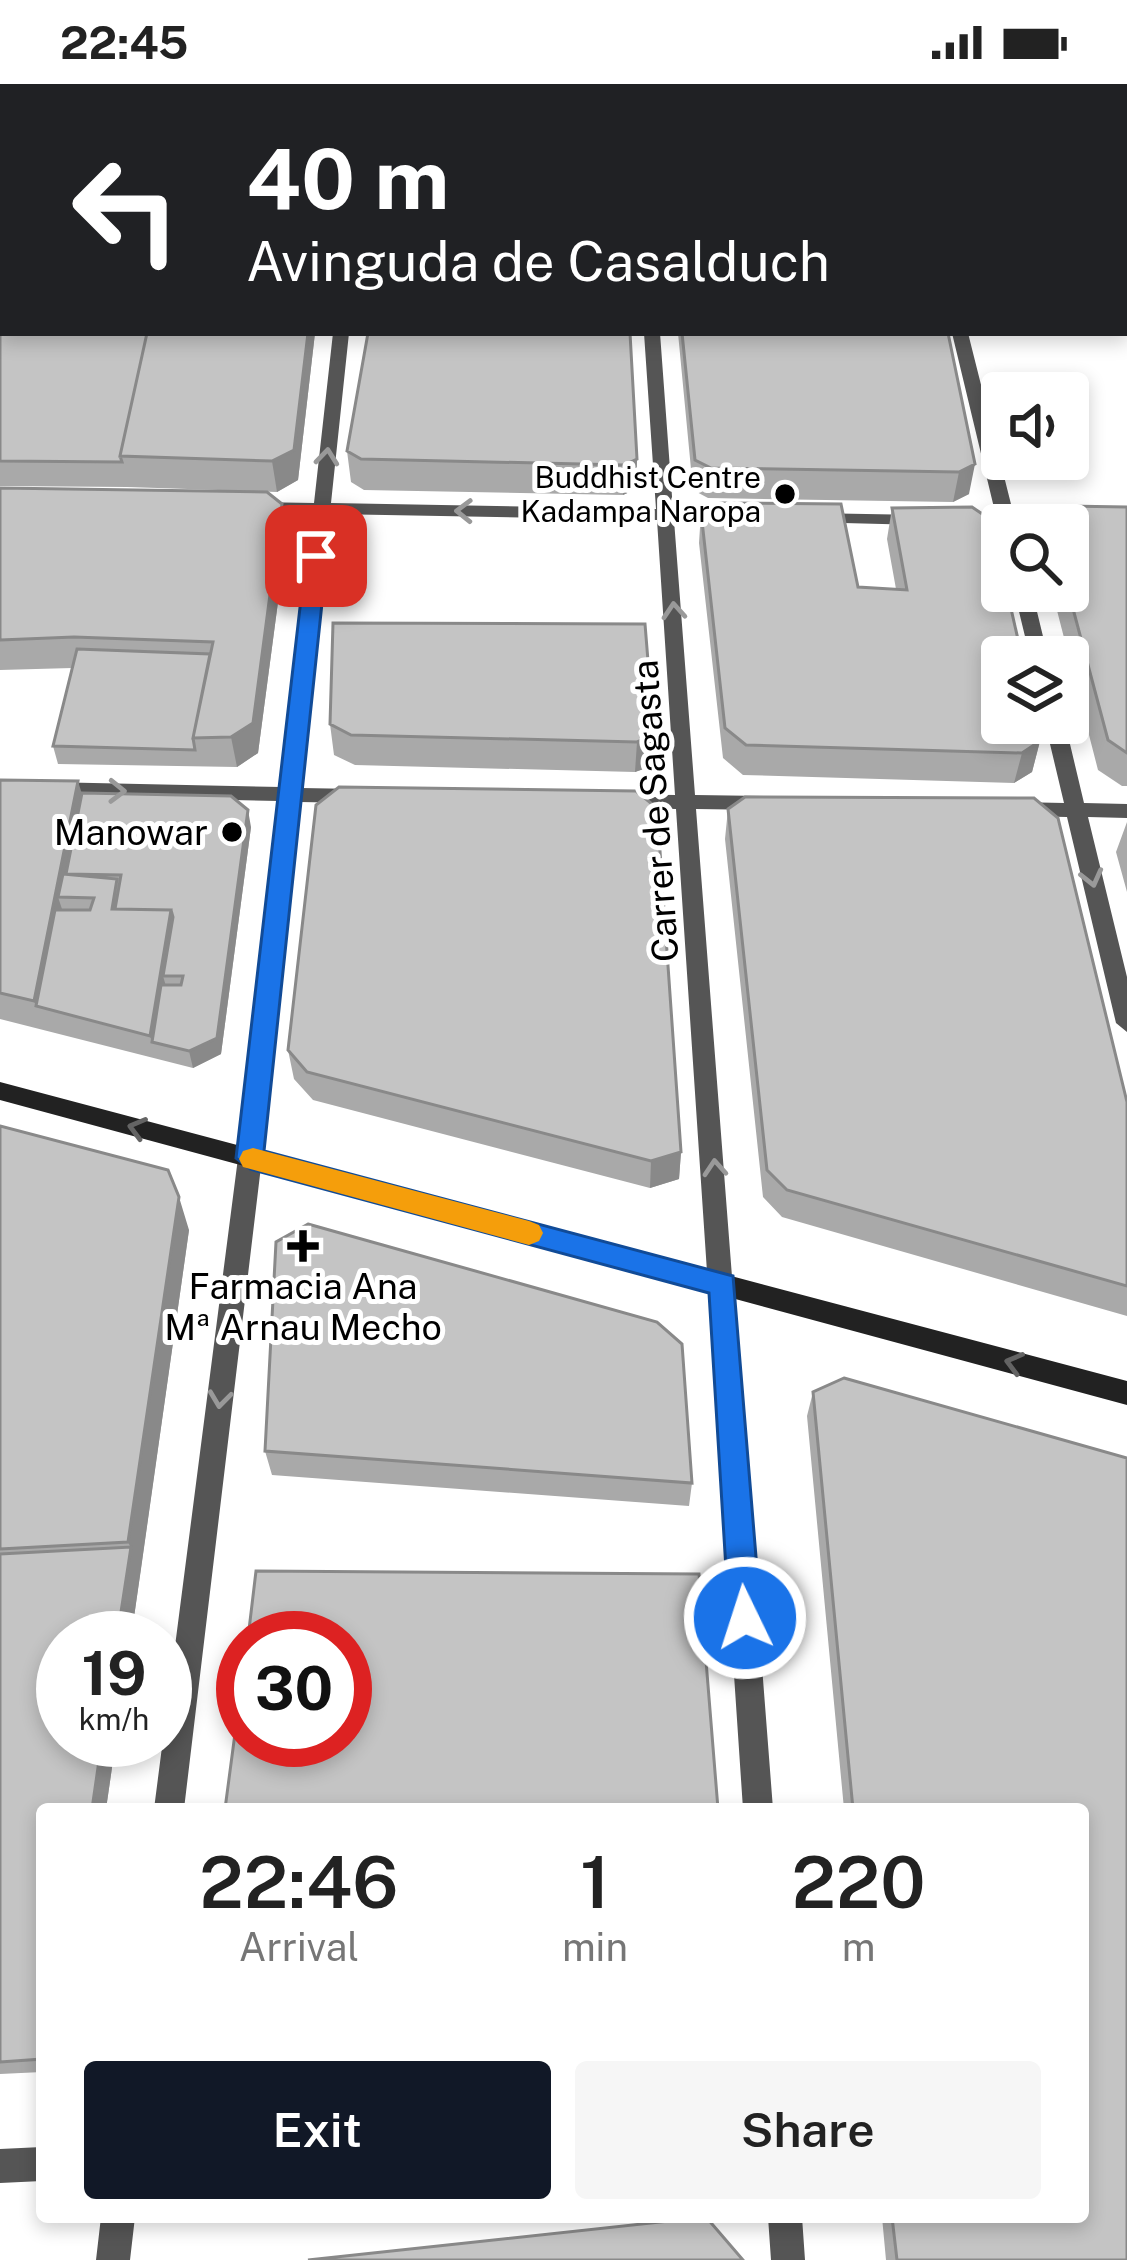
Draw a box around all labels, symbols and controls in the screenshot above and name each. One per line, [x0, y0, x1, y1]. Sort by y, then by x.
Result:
text: 22:45 [60, 16, 189, 69]
text: 40 m [246, 129, 449, 228]
icon: left [48, 132, 204, 288]
text: Avinguda de Casalduch [246, 230, 830, 293]
map controls [981, 372, 1089, 744]
button: sound [981, 372, 1089, 480]
one-way arrow [314, 447, 340, 467]
place label: Buddhist Centre Kadampa Naropa [520, 459, 761, 529]
marker: Buddhist Centre Kadampa Naropa [772, 481, 798, 507]
one-way arrow [454, 498, 473, 524]
button: search [981, 504, 1089, 612]
pin [265, 505, 367, 607]
icon: arrive [283, 523, 349, 589]
one-way arrow [661, 601, 687, 620]
button: layers [981, 636, 1089, 744]
street label: Carrer de Sagasta [623, 659, 687, 963]
one-way arrow [108, 777, 127, 803]
place label: Manowar [54, 811, 208, 853]
marker: Manowar [219, 819, 245, 845]
one-way arrow [1078, 867, 1103, 887]
one-way arrow [127, 1117, 147, 1142]
one-way arrow [702, 1158, 728, 1177]
marker: Farmacia Ana Mª Arnau Mecho [290, 1233, 316, 1259]
place label: Farmacia Ana Mª Arnau Mecho [164, 1265, 442, 1348]
one-way arrow [1004, 1352, 1025, 1377]
one-way arrow [207, 1389, 233, 1409]
position arrow [682, 1555, 808, 1681]
speed limit sign: 30 [216, 1611, 372, 1767]
text: 19 [81, 1638, 147, 1709]
text: km/h [79, 1701, 149, 1737]
text: 22:46 [199, 1840, 399, 1924]
text: 1 [580, 1840, 610, 1924]
text: 220 [791, 1840, 926, 1924]
text: Arrival [239, 1924, 359, 1970]
text: min [562, 1924, 628, 1970]
text: m [842, 1924, 875, 1970]
button: Exit [84, 2061, 551, 2199]
button: Share [575, 2061, 1041, 2199]

